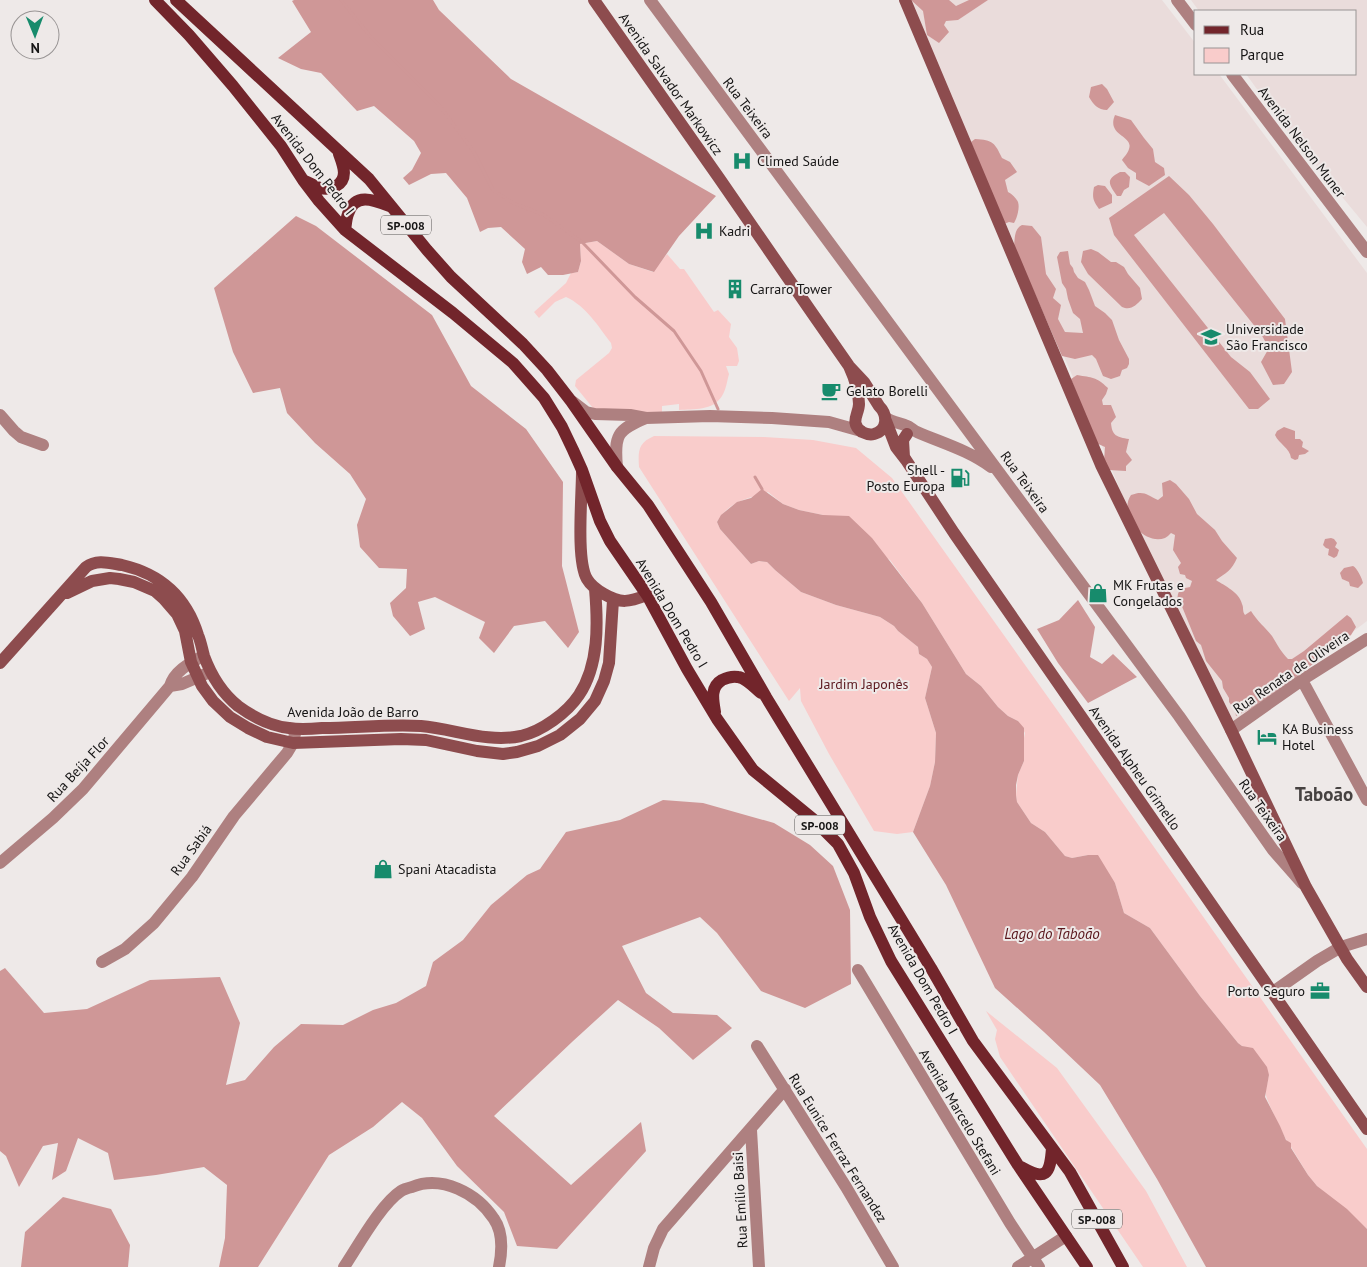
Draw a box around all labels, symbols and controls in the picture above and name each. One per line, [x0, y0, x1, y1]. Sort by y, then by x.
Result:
street label: Avenida Salvador Markowicz [615, 9, 727, 159]
north arrow [10, 10, 60, 60]
legend [1194, 10, 1357, 75]
text: Rua [1240, 20, 1264, 39]
text: N [30, 39, 40, 57]
text: Parque [1240, 45, 1284, 64]
street label: Rua Teixeira [719, 74, 777, 142]
street label: Avenida Nelson Muner [1254, 83, 1350, 201]
street label: Avenida Dom Pedro I [267, 109, 359, 219]
hospital icon: Climed Saúde [731, 150, 753, 172]
place label: Climed Saúde [757, 152, 839, 170]
road number: SP-008 [381, 216, 431, 234]
hospital icon: Kadri [693, 220, 715, 242]
place label: Kadri [719, 222, 750, 240]
building icon: Carraro Tower [724, 278, 746, 300]
place label: Carraro Tower [750, 280, 832, 298]
place label: Universidade São Francisco [1226, 320, 1308, 354]
school or university icon: Universidade São Francisco [1200, 326, 1222, 348]
cafe icon: Gelato Borelli [820, 380, 842, 402]
place label: Gelato Borelli [846, 382, 928, 400]
street label: Rua Teixeira [996, 447, 1054, 517]
place label: Shell - Posto Europa [867, 461, 945, 495]
fuel station icon: Shell - Posto Europa [949, 467, 971, 489]
street label: Avenida Dom Pedro I [632, 555, 712, 671]
place label: MK Frutas e Congelados [1113, 576, 1184, 610]
shop icon: MK Frutas e Congelados [1087, 582, 1109, 604]
street label: Rua Renata de Oliveira [1230, 626, 1353, 718]
park label: Jardim Japonês [819, 675, 909, 693]
street label: Avenida Alpheu Grimello [1085, 702, 1185, 834]
street label: Avenida João de Barro [287, 703, 419, 721]
place label: KA Business Hotel [1282, 720, 1354, 754]
hotel icon: KA Business Hotel [1256, 726, 1278, 748]
street label: Rua Beíja Flor [43, 732, 113, 806]
street label: Rua Teixeira [1235, 775, 1291, 845]
district label: Taboão [1295, 782, 1353, 806]
road number: SP-008 [795, 816, 845, 834]
street label: Rua Sabiá [166, 821, 216, 879]
shop icon: Spani Atacadista [372, 858, 394, 880]
place label: Spani Atacadista [398, 860, 497, 878]
street label: Avenida Dom Pedro I [884, 920, 962, 1038]
water label: Lago do Taboão [1004, 924, 1100, 943]
office icon: Porto Seguro [1309, 980, 1331, 1002]
place label: Porto Seguro [1227, 982, 1305, 1000]
street label: Avenida Marcelo Stefani [915, 1046, 1005, 1178]
street label: Rua Eunice Ferraz Fernandez [785, 1070, 891, 1226]
street label: Rua Emílio Baisi [728, 1151, 752, 1249]
road number: SP-008 [1072, 1210, 1122, 1228]

